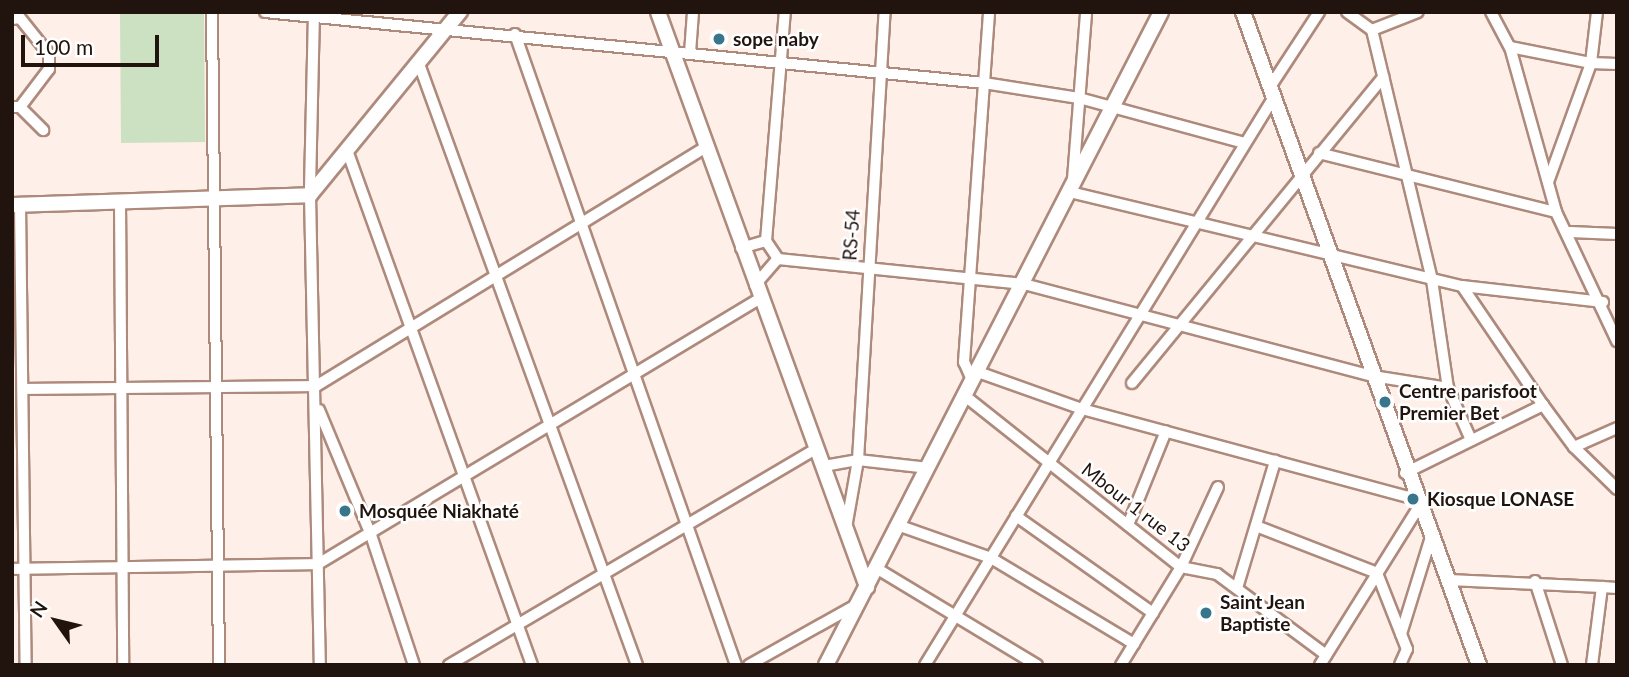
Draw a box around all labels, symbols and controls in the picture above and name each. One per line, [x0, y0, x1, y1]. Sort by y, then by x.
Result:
scale bar [24, 21, 163, 65]
place label: sope naby [733, 28, 819, 50]
marker: sope naby [711, 31, 727, 47]
text: 100 m [34, 34, 93, 59]
street label: RS-54 [838, 209, 864, 261]
place label: Centre parisfoot Premier Bet [1399, 380, 1537, 424]
marker: Centre parisfoot Premier Bet [1377, 394, 1393, 410]
street label: Mbour 1 rue 13 [1077, 458, 1195, 556]
place label: Kiosque LONASE [1427, 488, 1574, 510]
marker: Kiosque LONASE [1405, 491, 1421, 507]
place label: Mosquée Niakhaté [359, 500, 519, 522]
marker: Mosquée Niakhaté [337, 503, 353, 519]
north arrow [21, 586, 91, 656]
place label: Saint Jean Baptiste [1220, 591, 1305, 635]
text: N [25, 596, 52, 621]
marker: Saint Jean Baptiste [1198, 605, 1214, 621]

